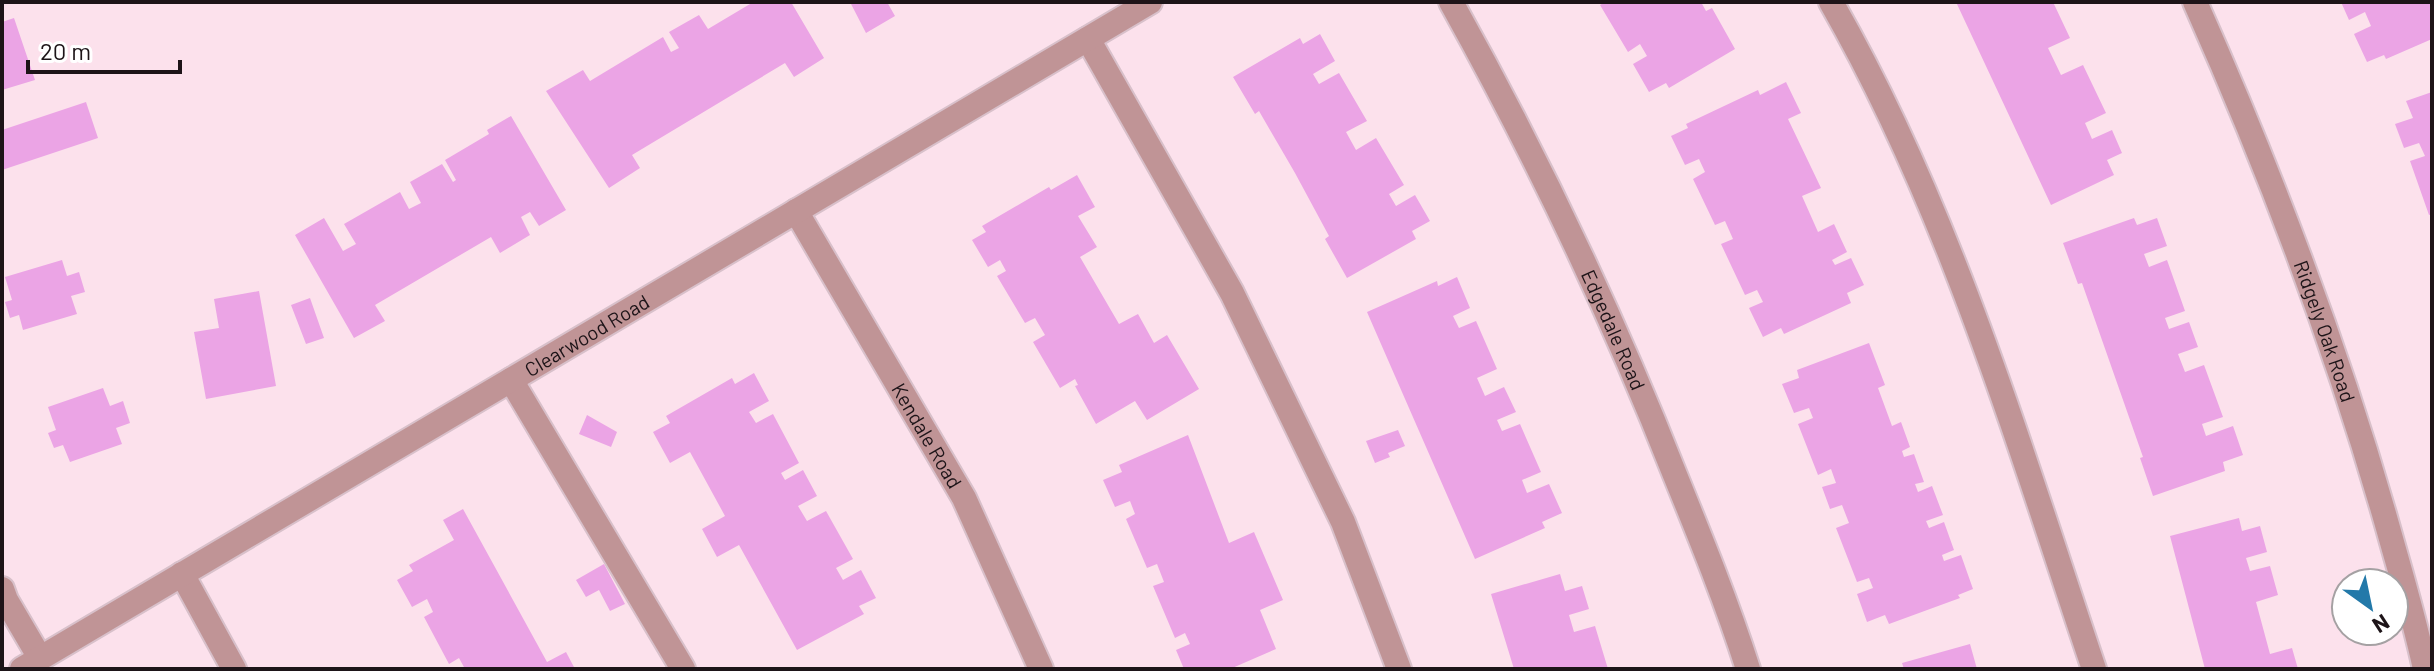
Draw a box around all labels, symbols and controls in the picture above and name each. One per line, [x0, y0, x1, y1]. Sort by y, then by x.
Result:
scale bar [28, 24, 180, 74]
text: 20 m [40, 36, 91, 65]
street label: Ridgely Oak Road [2290, 257, 2361, 405]
street label: Edgedale Road [1577, 266, 1651, 393]
street label: Clearwood Road [520, 289, 653, 381]
street label: Kendale Road [887, 378, 967, 492]
north arrow [2330, 567, 2410, 647]
text: N [2368, 610, 2395, 640]

